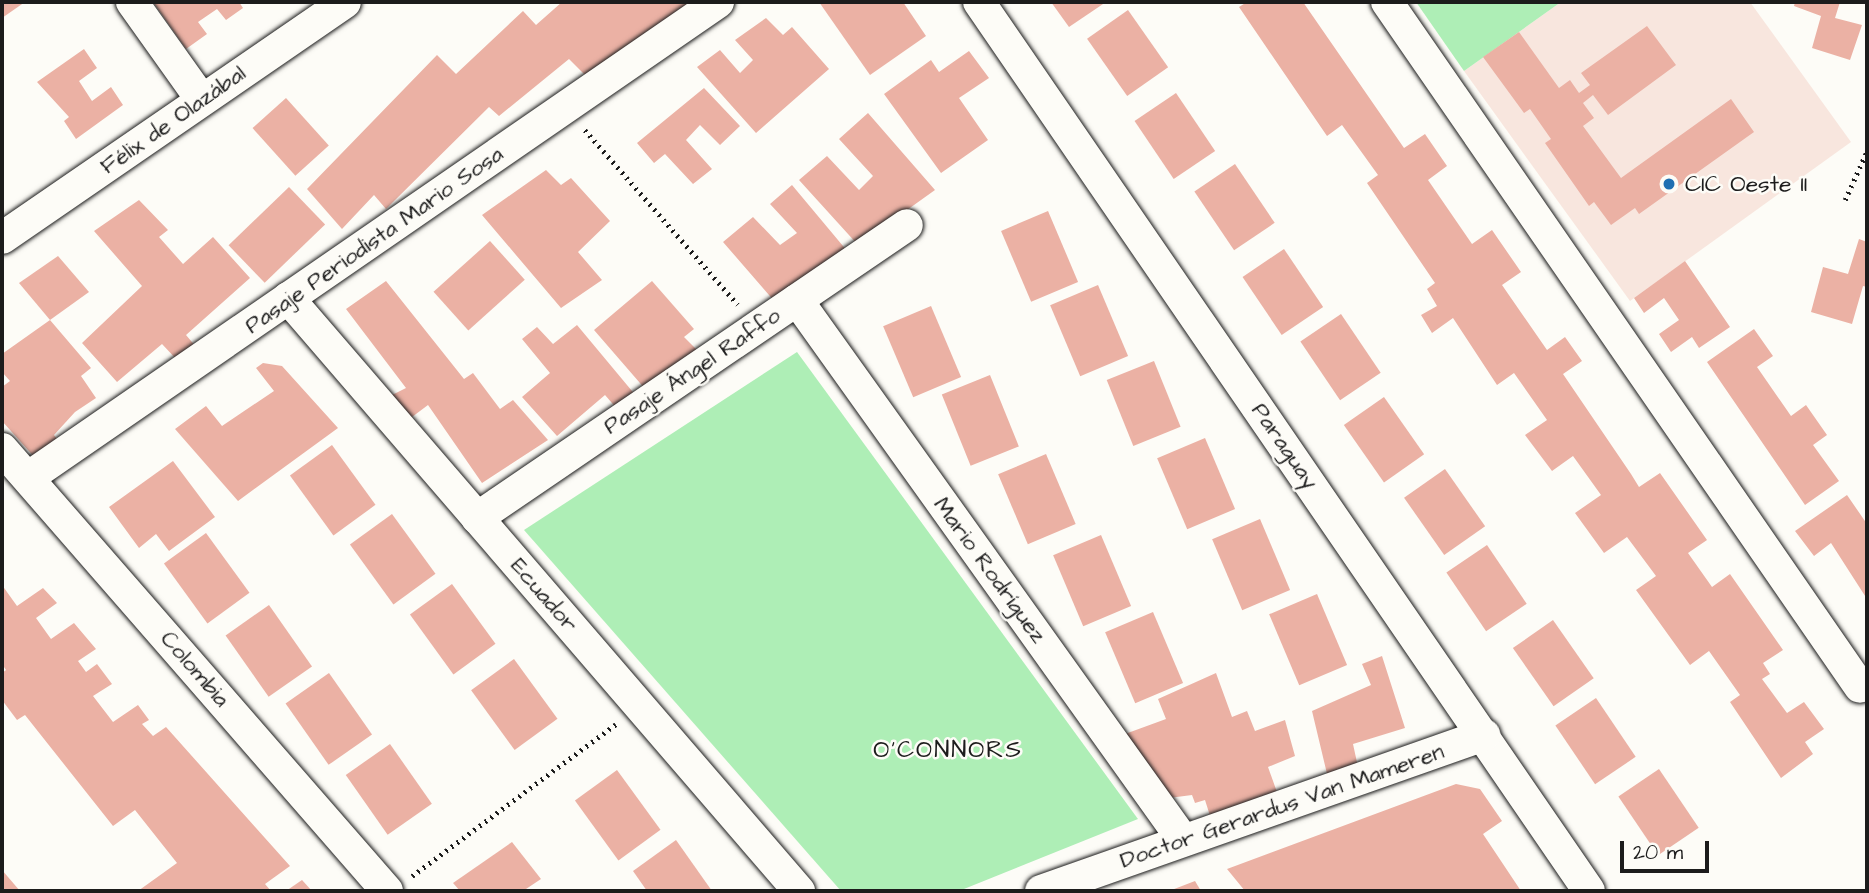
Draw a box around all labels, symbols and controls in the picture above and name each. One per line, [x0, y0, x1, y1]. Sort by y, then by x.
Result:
street label: Félix de Olazábal [95, 60, 251, 180]
street label: Pasaje Periodista Mario Sosa [240, 140, 508, 340]
place label: CIC Oeste II [1685, 170, 1808, 198]
marker: CIC Oeste II [1659, 174, 1679, 194]
street label: Pasaje Ángel Raffo [598, 302, 786, 440]
street label: Paraguay [1245, 398, 1325, 494]
street label: Mario Rodríguez [928, 492, 1052, 648]
street label: Ecuador [504, 552, 584, 638]
street label: Colombia [154, 625, 236, 713]
district label: O'CONNORS [874, 737, 1022, 765]
street label: Doctor Gerardus Van Mameren [1116, 737, 1448, 875]
scale bar [1624, 826, 1713, 870]
text: 20 m [1633, 838, 1683, 867]

